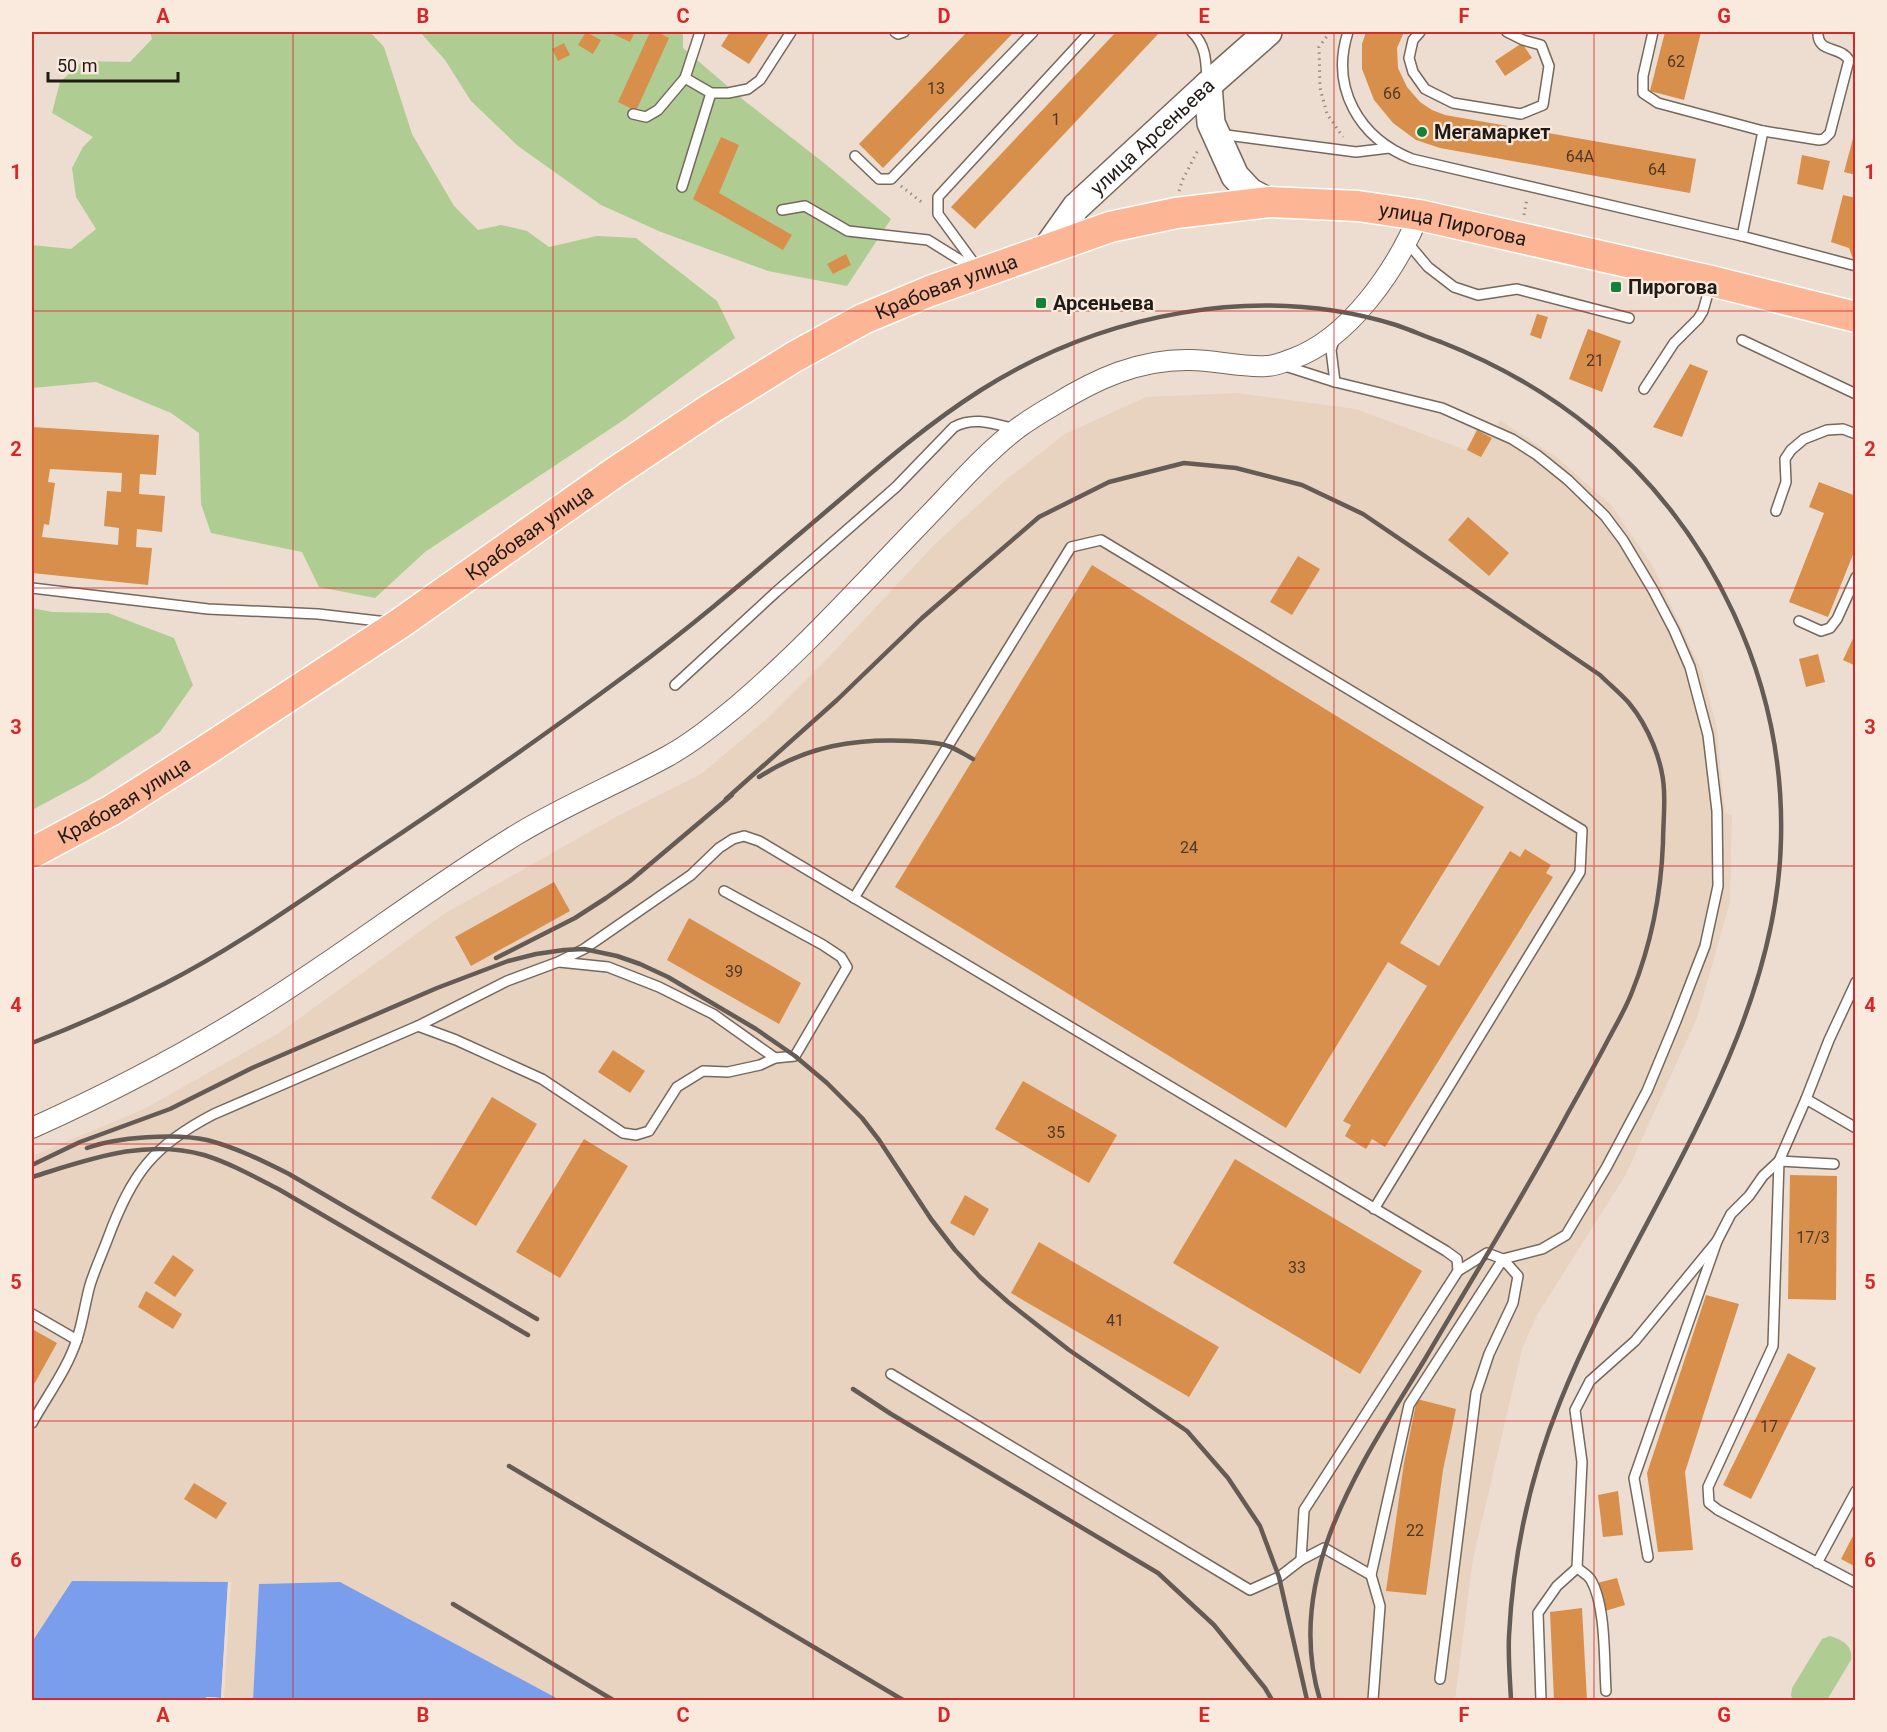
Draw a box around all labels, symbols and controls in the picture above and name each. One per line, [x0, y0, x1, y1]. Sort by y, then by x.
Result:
text: A [156, 4, 170, 28]
text: B [417, 4, 429, 28]
text: C [676, 4, 690, 28]
text: D [938, 4, 951, 28]
text: E [1198, 4, 1210, 28]
text: F [1459, 4, 1470, 28]
text: G [1717, 4, 1731, 28]
scale bar [48, 45, 178, 83]
house number: 62 [1667, 52, 1685, 71]
text: 50 m [57, 55, 97, 76]
street label: улица Арсеньева [1085, 73, 1219, 200]
house number: 13 [927, 79, 945, 98]
house number: 66 [1383, 84, 1401, 103]
house number: 1 [1052, 110, 1061, 129]
place label: Мегамаркет [1434, 120, 1551, 144]
marker: Мегамаркет [1415, 125, 1429, 139]
house number: 64А [1566, 147, 1595, 166]
text: 1 [10, 160, 22, 184]
house number: 64 [1648, 160, 1666, 179]
text: 1 [1864, 160, 1876, 184]
street label: улица Пирогова [1378, 197, 1529, 251]
street label: Крабовая улица [872, 249, 1021, 325]
place label: Пирогова [1628, 275, 1718, 299]
marker: Пирогова [1609, 280, 1623, 294]
place label: Арсеньева [1053, 291, 1154, 315]
marker: Арсеньева [1034, 296, 1048, 310]
house number: 21 [1586, 351, 1604, 370]
text: 2 [10, 437, 22, 461]
text: 2 [1864, 437, 1876, 461]
street label: Крабовая улица [461, 479, 598, 586]
text: 3 [10, 715, 22, 739]
text: 3 [1864, 715, 1876, 739]
street label: Крабовая улица [53, 751, 195, 849]
house number: 24 [1180, 838, 1198, 857]
house number: 39 [725, 962, 743, 981]
text: 4 [10, 993, 22, 1017]
text: 4 [1864, 993, 1876, 1017]
house number: 35 [1047, 1123, 1065, 1142]
house number: 17/3 [1796, 1228, 1830, 1247]
house number: 33 [1288, 1258, 1306, 1277]
text: 5 [10, 1270, 22, 1294]
text: 5 [1864, 1270, 1876, 1294]
house number: 41 [1106, 1311, 1124, 1330]
house number: 17 [1760, 1417, 1778, 1436]
house number: 22 [1406, 1521, 1424, 1540]
text: 6 [10, 1548, 22, 1572]
text: 6 [1864, 1548, 1876, 1572]
text: A [156, 1703, 170, 1727]
text: B [417, 1703, 429, 1727]
text: C [676, 1703, 690, 1727]
text: D [938, 1703, 951, 1727]
text: E [1198, 1703, 1210, 1727]
text: F [1459, 1703, 1470, 1727]
text: G [1717, 1703, 1731, 1727]

